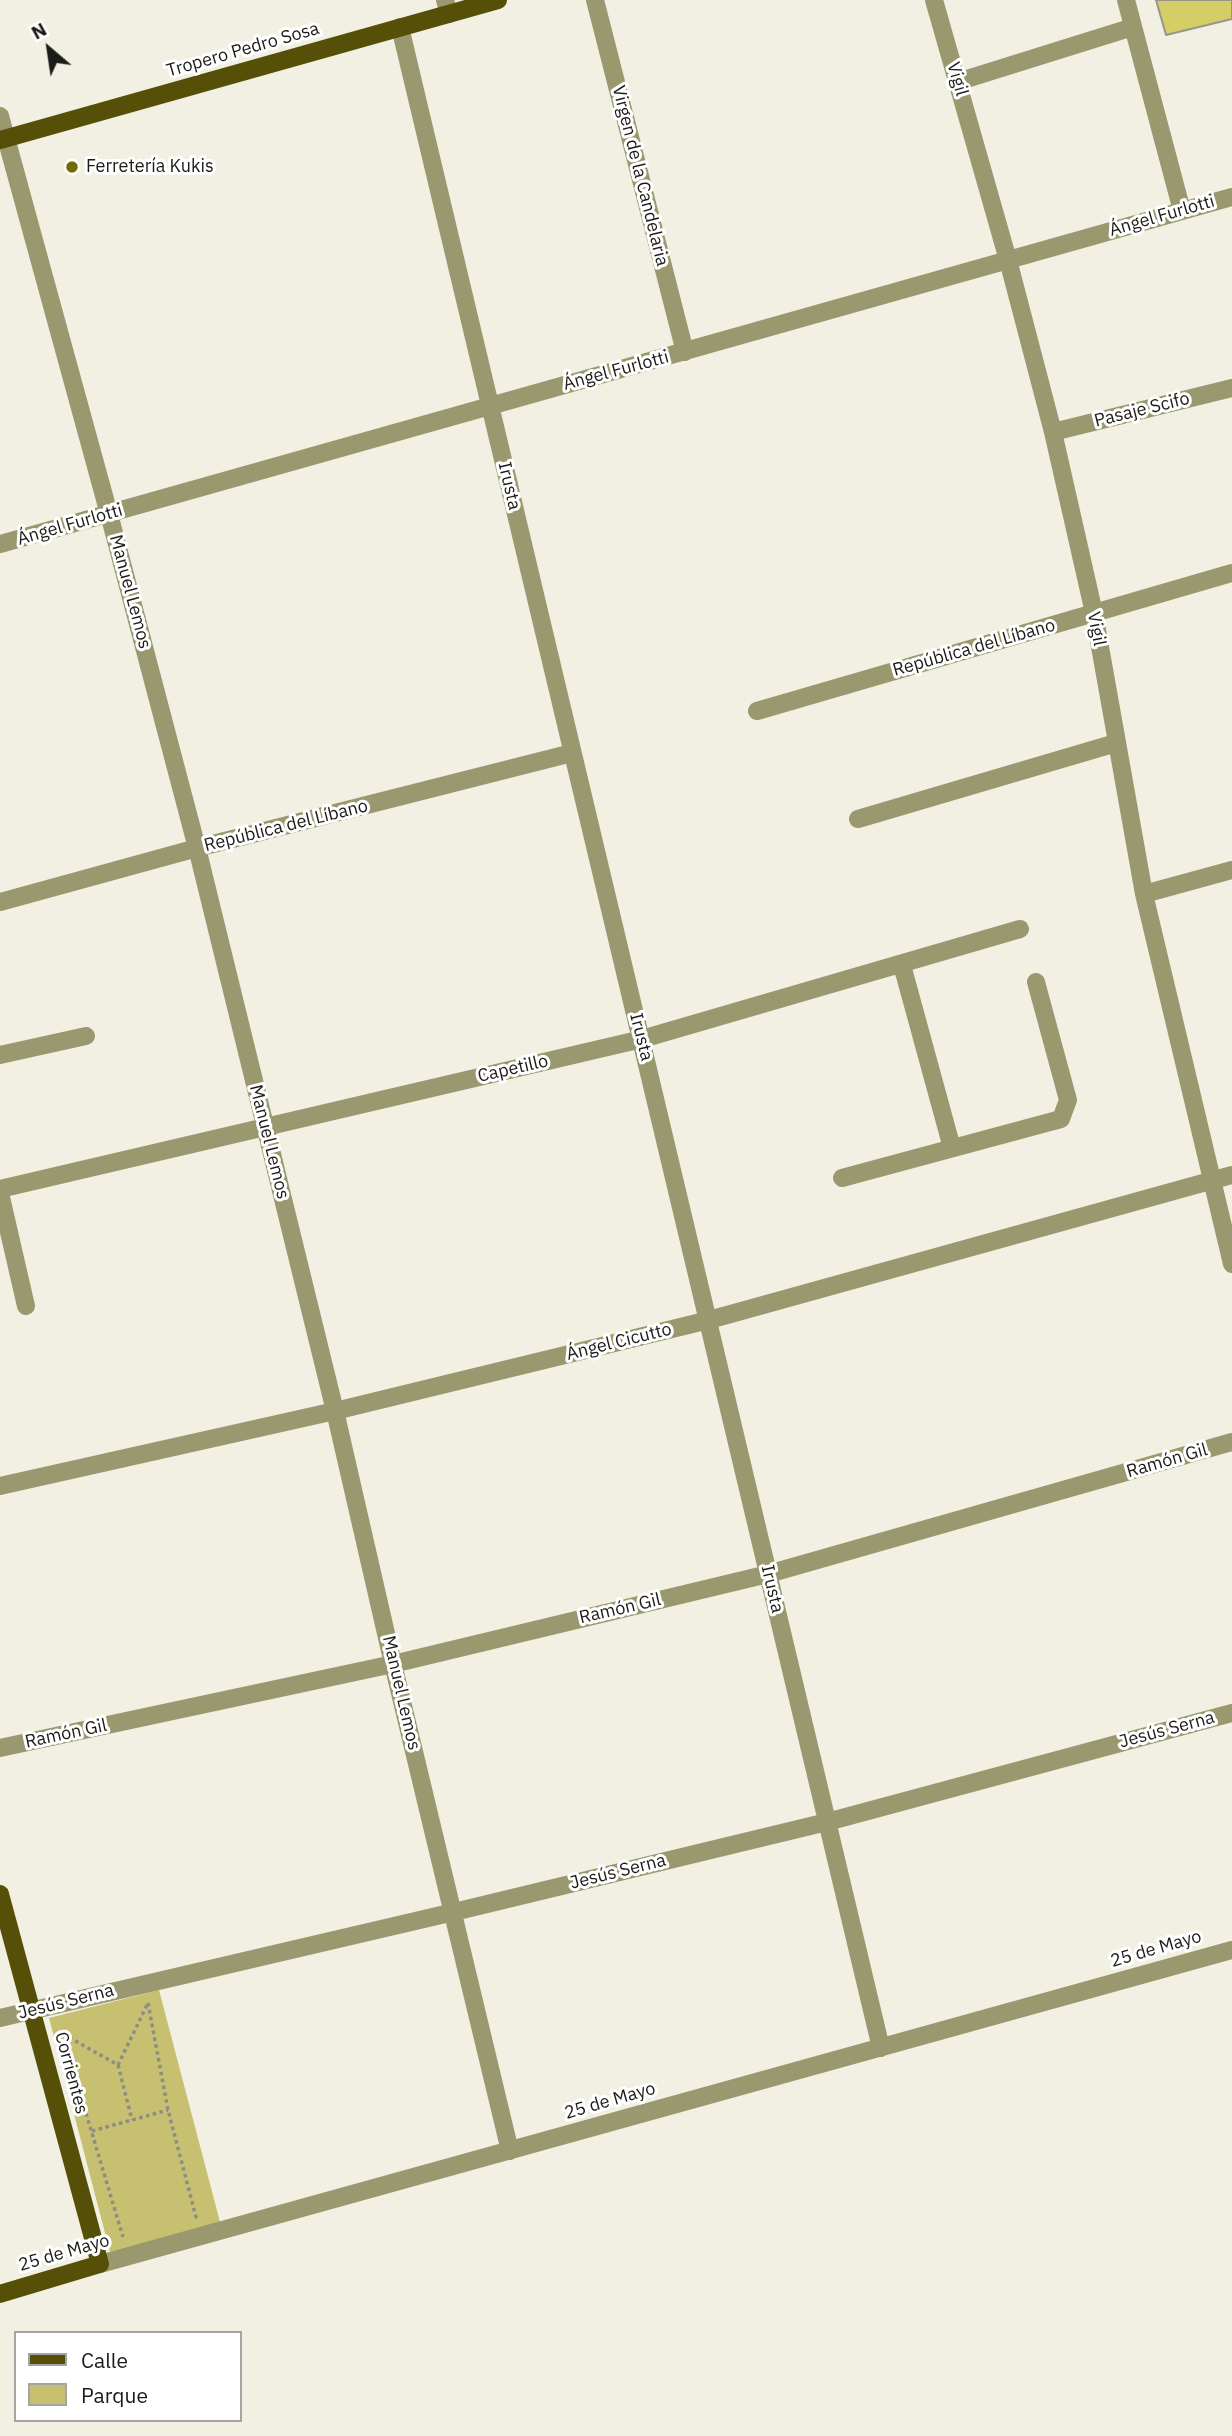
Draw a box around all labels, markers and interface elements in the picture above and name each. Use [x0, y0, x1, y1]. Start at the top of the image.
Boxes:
north arrow [14, 14, 84, 84]
text: N [27, 17, 51, 44]
street label: Tropero Pedro Sosa [164, 18, 322, 82]
street label: Vigil [942, 60, 972, 98]
street label: Virgen de la Candelaria [607, 83, 673, 269]
place label: Ferretería Kukis [86, 156, 214, 178]
marker: Ferretería Kukis [64, 159, 80, 175]
street label: Ángel Furlotti [1107, 191, 1217, 241]
street label: Ángel Furlotti [561, 347, 671, 395]
street label: Pasaje Scifo [1092, 388, 1192, 432]
street label: Irusta [493, 460, 525, 512]
street label: Ángel Furlotti [15, 500, 125, 550]
street label: Manuel Lemos [104, 533, 156, 651]
street label: Vigil [1082, 610, 1110, 648]
street label: República del Líbano [890, 614, 1058, 682]
street label: República del Líbano [202, 795, 370, 857]
street label: Irusta [625, 1011, 657, 1063]
street label: Capetillo [476, 1050, 550, 1088]
street label: Manuel Lemos [244, 1083, 294, 1201]
street label: Ángel Cicutto [564, 1319, 674, 1365]
street label: Ramón Gil [1124, 1439, 1210, 1483]
street label: Irusta [756, 1563, 788, 1615]
street label: Ramón Gil [577, 1589, 663, 1629]
street label: Manuel Lemos [377, 1634, 425, 1752]
street label: Jesús Serna [1117, 1707, 1217, 1753]
street label: Ramón Gil [23, 1715, 109, 1753]
street label: Jesús Serna [568, 1850, 668, 1894]
street label: 25 de Mayo [1108, 1926, 1204, 1972]
street label: Jesús Serna [16, 1980, 116, 2024]
street label: Corrientes [50, 2030, 92, 2116]
street label: 25 de Mayo [562, 2078, 658, 2124]
street label: 25 de Mayo [16, 2230, 112, 2276]
legend [14, 2331, 242, 2422]
text: Calle [81, 2346, 128, 2374]
text: Parque [81, 2381, 148, 2409]

